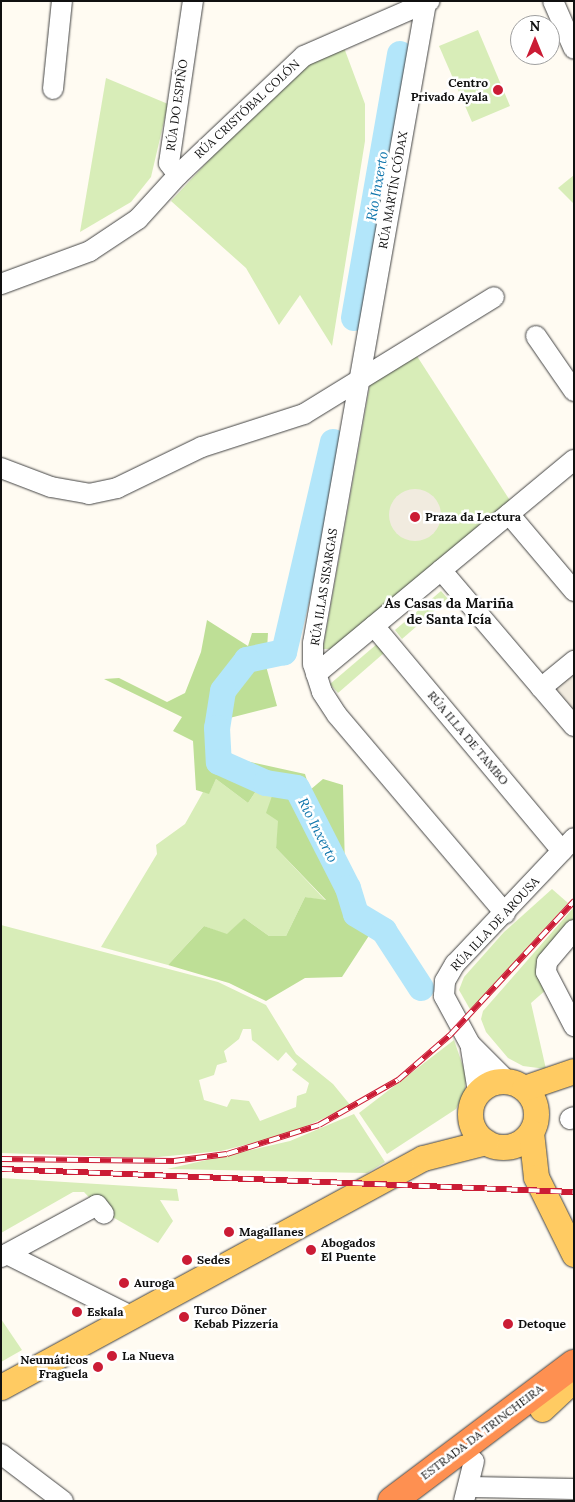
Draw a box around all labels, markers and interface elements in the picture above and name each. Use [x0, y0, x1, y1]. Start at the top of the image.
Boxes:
north arrow [510, 15, 560, 65]
text: N [530, 17, 540, 35]
street label: RÚA CRISTÓBAL COLÓN [191, 57, 303, 161]
street label: RÚA DO ESPIÑO [163, 58, 191, 152]
place label: Centro Privado Ayala [411, 76, 488, 104]
marker: Centro Privado Ayala [492, 84, 504, 96]
street label: RÚA MARTÍN CÓDAX [376, 130, 410, 250]
water label: Río Inxerto [363, 150, 391, 222]
place label: Praza da Lectura [425, 510, 521, 524]
marker: Praza da Lectura [409, 511, 421, 523]
street label: RÚA ILLAS SISARGAS [308, 527, 340, 647]
district label: As Casas da Mariña de Santa Icía [384, 595, 514, 628]
street label: RÚA ILLA DE TAMBO [425, 688, 511, 788]
water label: Río Inxerto [295, 795, 341, 865]
street label: RÚA ILLA DE AROUSA [448, 874, 542, 974]
place label: Magallanes [239, 1225, 303, 1239]
marker: Magallanes [223, 1226, 235, 1238]
place label: Abogados El Puente [321, 1236, 376, 1264]
marker: Abogados El Puente [305, 1244, 317, 1256]
place label: Sedes [197, 1253, 230, 1267]
marker: Sedes [181, 1254, 193, 1266]
place label: Auroga [134, 1276, 175, 1290]
marker: Auroga [118, 1277, 130, 1289]
place label: Turco Döner Kebab Pizzería [194, 1303, 278, 1331]
place label: Eskala [87, 1305, 124, 1319]
marker: Eskala [71, 1306, 83, 1318]
marker: Turco Döner Kebab Pizzería [178, 1311, 190, 1323]
place label: Detoque [518, 1317, 566, 1331]
marker: Detoque [502, 1318, 514, 1330]
place label: La Nueva [122, 1349, 174, 1363]
marker: La Nueva [106, 1350, 118, 1362]
place label: Neumáticos Fraguela [20, 1353, 88, 1381]
marker: Neumáticos Fraguela [92, 1361, 104, 1373]
street label: ESTRADA DA TRINCHEIRA [418, 1381, 546, 1483]

